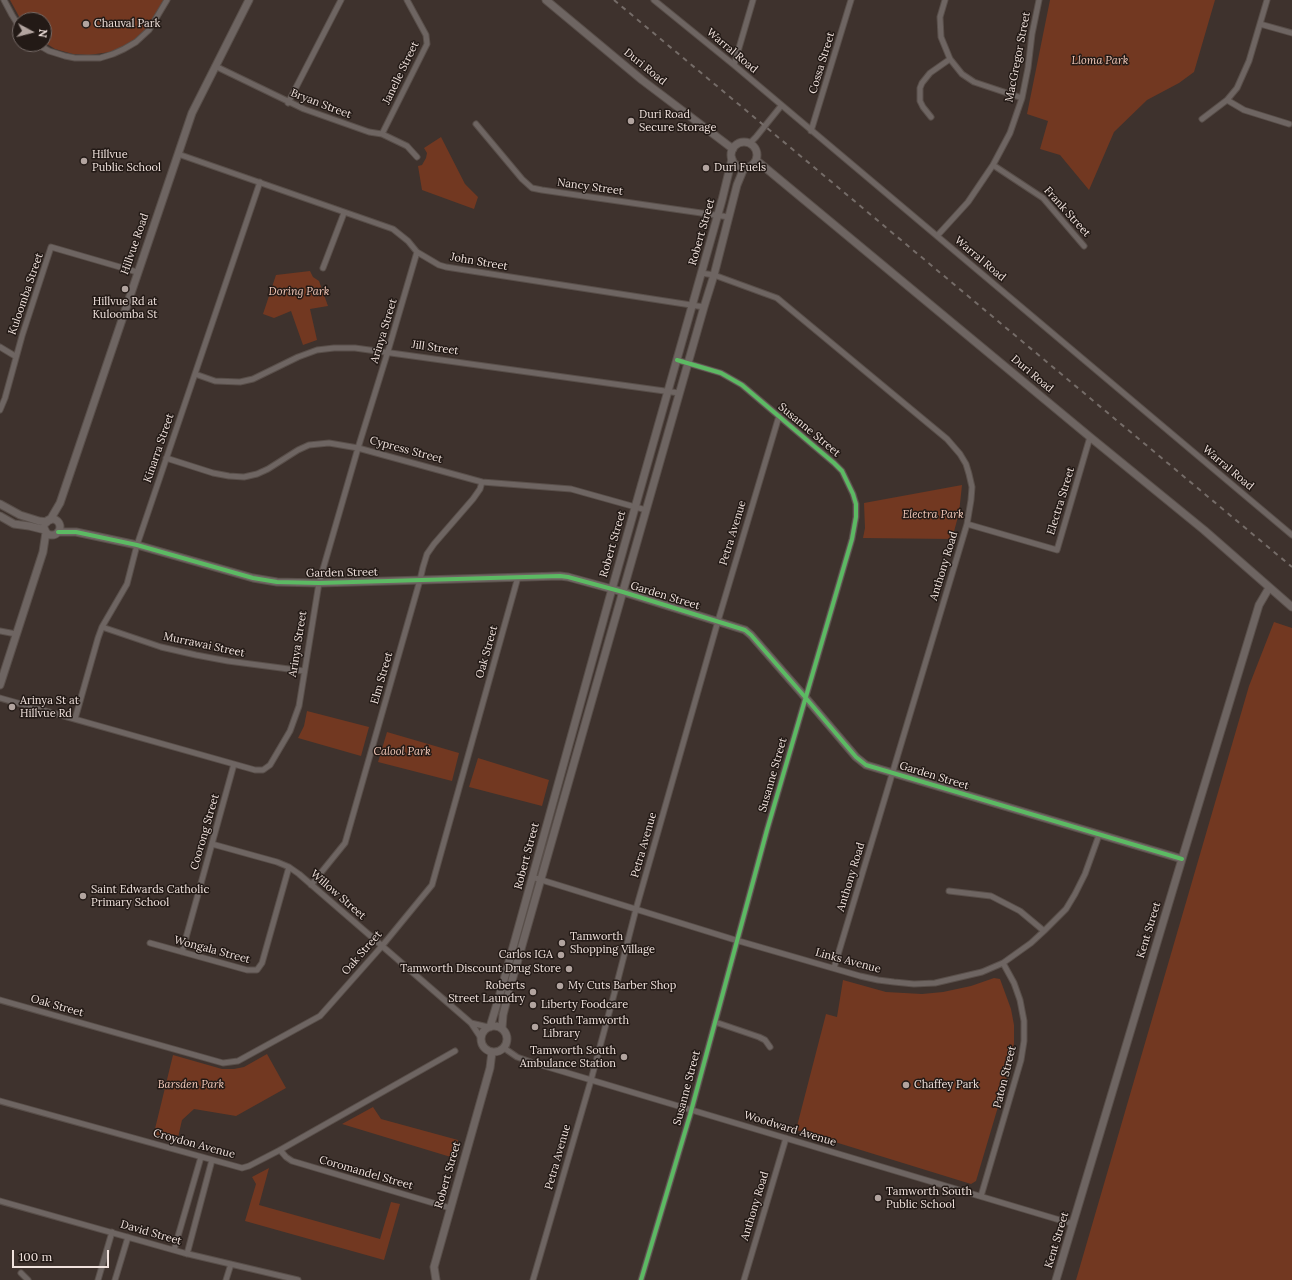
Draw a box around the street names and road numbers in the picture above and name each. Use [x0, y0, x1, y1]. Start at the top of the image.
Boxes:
street label: MacGregor Street [1003, 11, 1033, 103]
street label: Warral Road [704, 26, 760, 76]
street label: Cossa Street [806, 30, 838, 96]
street label: Janelle Street [380, 39, 422, 107]
street label: Duri Road [621, 46, 669, 88]
street label: Bryan Street [289, 86, 353, 122]
street label: Nancy Street [556, 176, 624, 198]
street label: Frank Street [1041, 184, 1093, 240]
street label: Robert Street [686, 197, 718, 267]
street label: Hillvue Road [118, 212, 152, 276]
street label: Warral Road [952, 234, 1008, 284]
street label: John Street [449, 250, 509, 274]
street label: Kuloomba Street [6, 251, 46, 337]
street label: Arinya Street [368, 297, 400, 365]
street label: Jill Street [411, 338, 459, 358]
street label: Duri Road [1008, 353, 1056, 395]
street label: Susanne Street [775, 400, 843, 460]
street label: Kinarra Street [141, 412, 177, 484]
street label: Cypress Street [368, 434, 444, 466]
street label: Warral Road [1200, 443, 1256, 493]
street label: Electra Street [1044, 465, 1078, 537]
street label: Petra Avenue [717, 499, 749, 567]
street label: Robert Street [597, 509, 629, 579]
street label: Anthony Road [927, 530, 961, 602]
street label: Garden Street [306, 566, 378, 580]
street label: Garden Street [629, 579, 701, 613]
street label: Arinya Street [286, 610, 310, 678]
street label: Oak Street [473, 624, 501, 680]
street label: Murrawai Street [162, 630, 246, 660]
street label: Elm Street [368, 650, 396, 706]
street label: Susanne Street [756, 736, 790, 814]
street label: Garden Street [898, 759, 970, 793]
street label: Coorong Street [188, 792, 222, 872]
street label: Petra Avenue [628, 811, 660, 879]
street label: Robert Street [512, 821, 542, 891]
street label: Anthony Road [834, 841, 868, 913]
street label: Willow Street [308, 867, 368, 923]
street label: Kent Street [1134, 900, 1164, 960]
street label: Oak Street [339, 928, 385, 978]
street label: Wongala Street [173, 934, 251, 966]
street label: Links Avenue [814, 946, 882, 976]
street label: Oak Street [29, 992, 85, 1020]
street label: Paton Street [991, 1045, 1019, 1109]
street label: Susanne Street [671, 1049, 703, 1127]
street label: Woodward Avenue [742, 1109, 838, 1149]
street label: Petra Avenue [542, 1123, 574, 1191]
street label: Croydon Avenue [152, 1127, 236, 1161]
street label: Robert Street [432, 1140, 464, 1210]
street label: Coromandel Street [318, 1153, 414, 1193]
street label: Anthony Road [738, 1170, 772, 1242]
street label: Kent Street [1042, 1210, 1072, 1270]
street label: David Street [119, 1218, 183, 1248]

